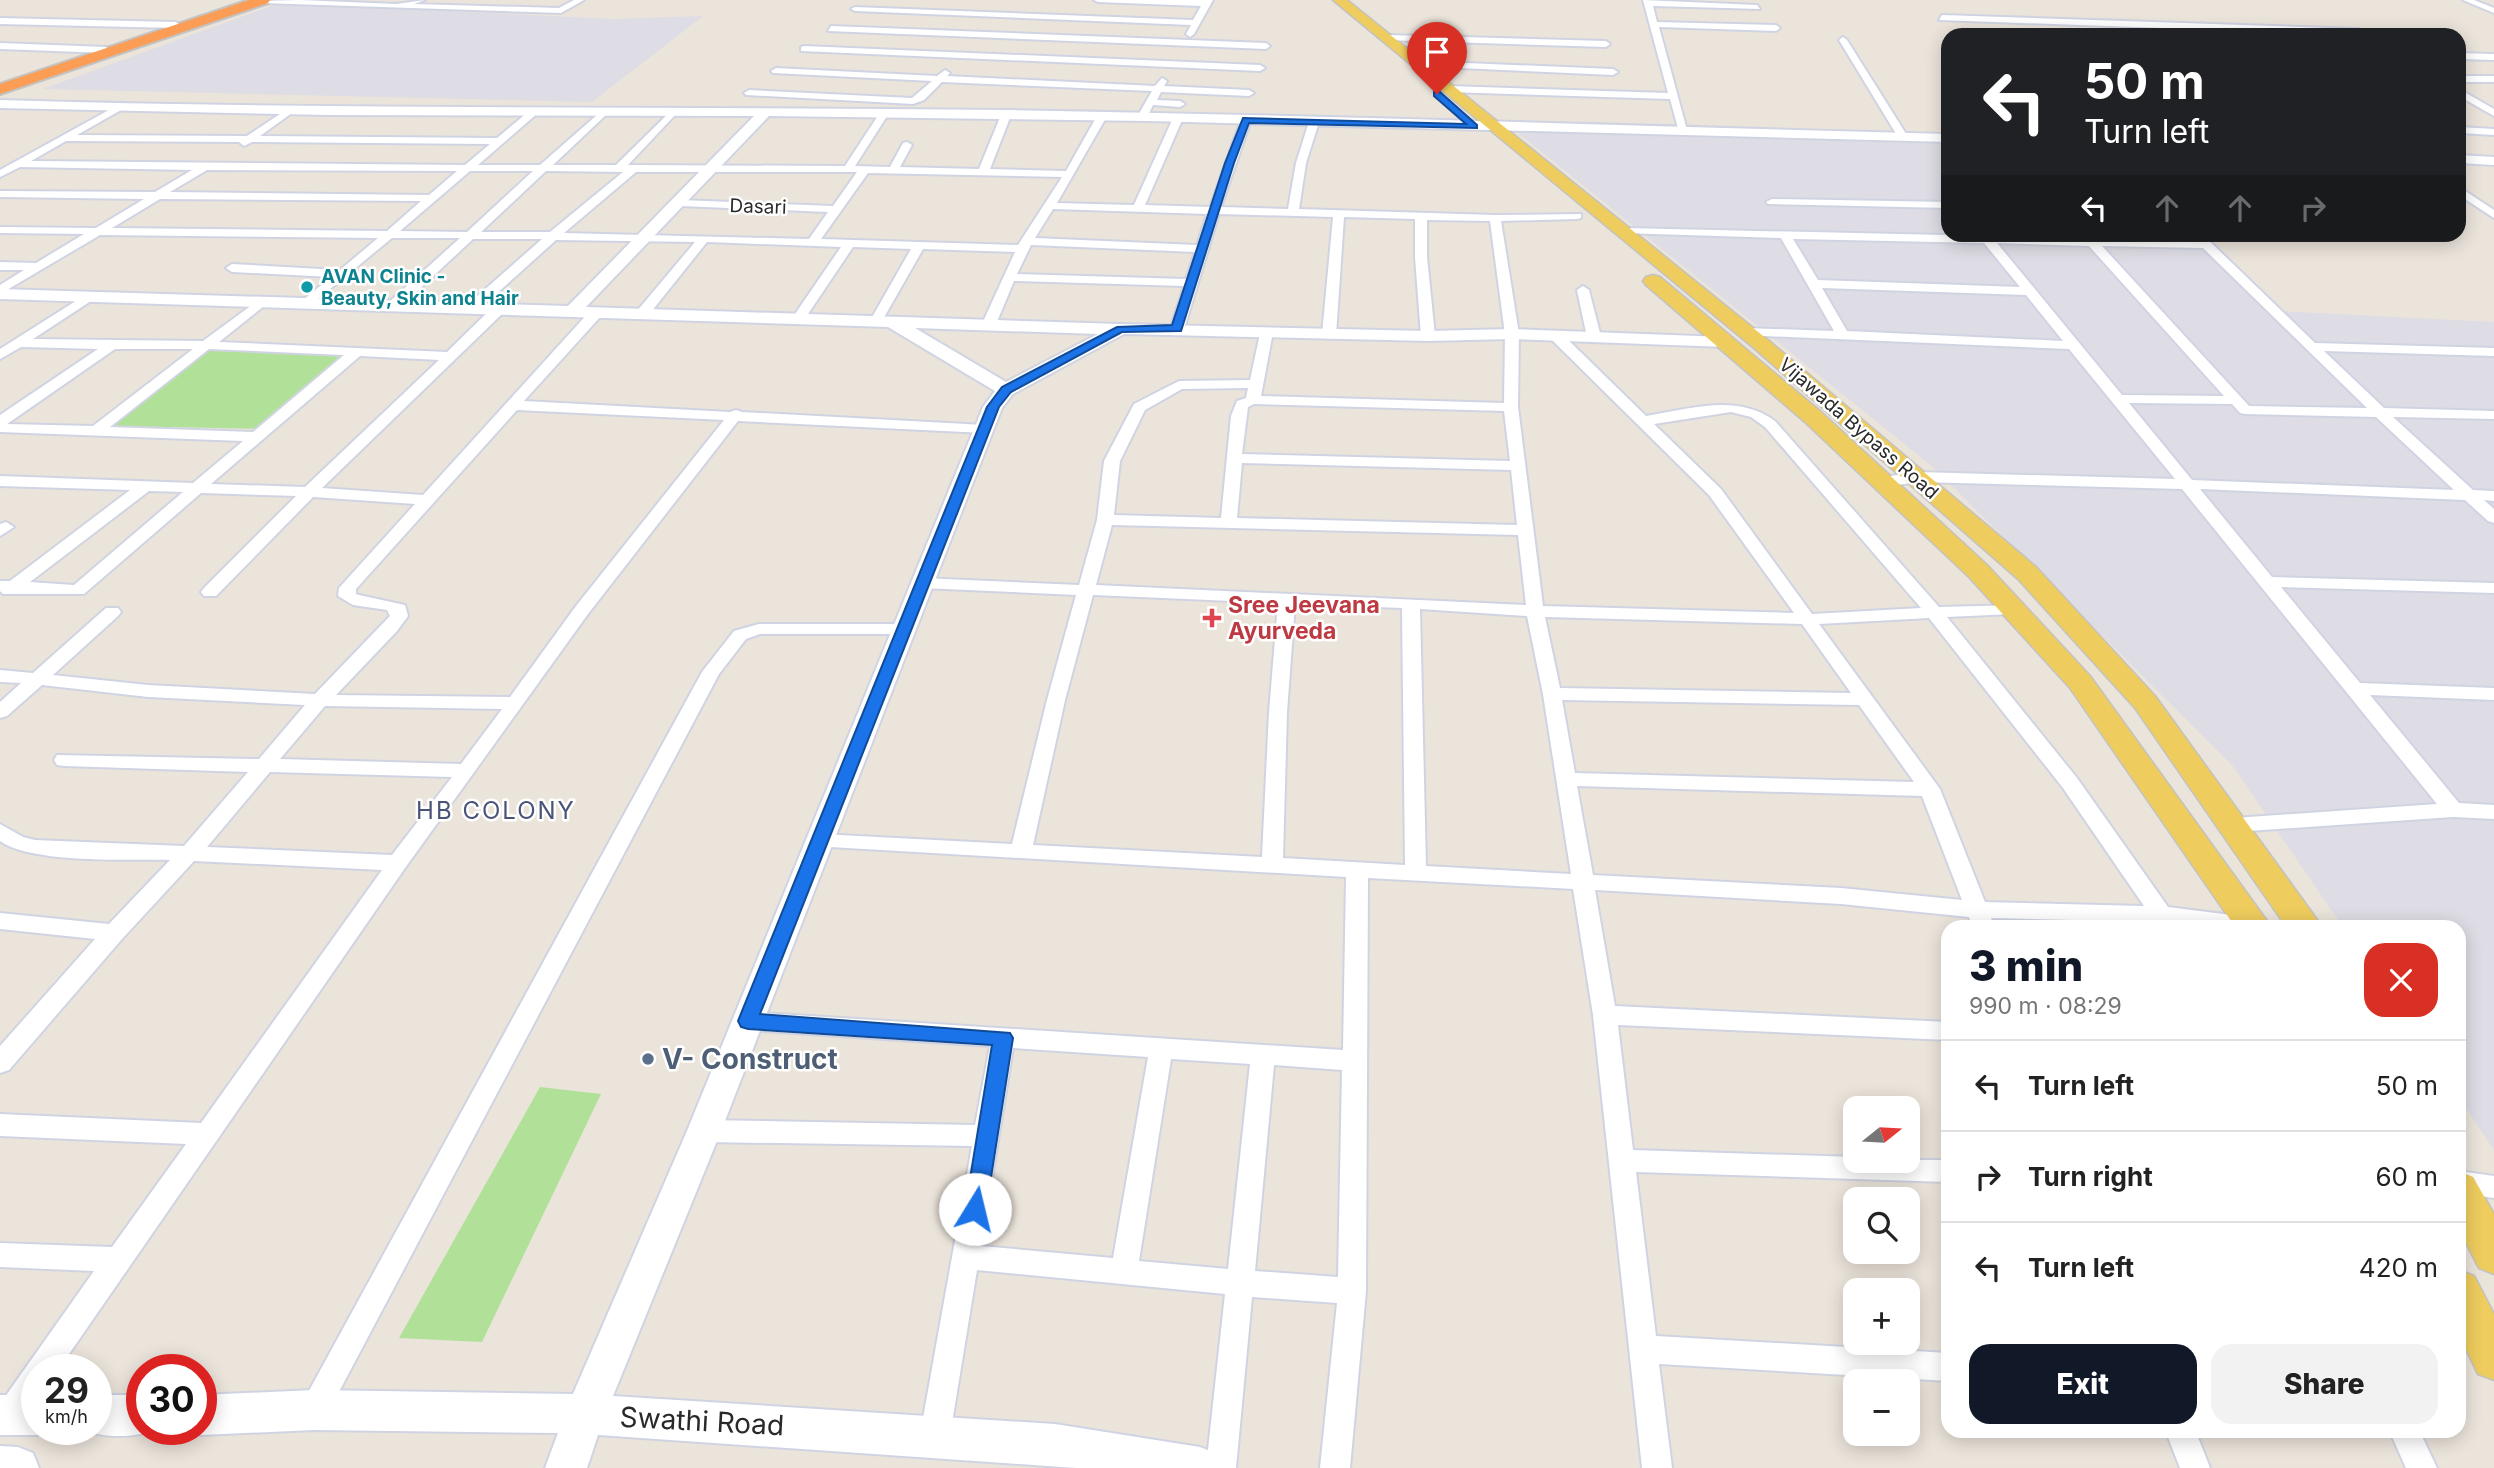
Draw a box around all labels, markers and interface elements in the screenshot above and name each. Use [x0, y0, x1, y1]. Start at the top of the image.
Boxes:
pin [1407, 22, 1467, 94]
icon: arrive [1418, 33, 1456, 71]
text: 50 m [2084, 52, 2205, 111]
icon: left [1969, 56, 2060, 147]
text: Turn left [2084, 112, 2209, 151]
icon: left [2075, 189, 2113, 227]
icon: ahead [2148, 189, 2186, 227]
icon: ahead [2221, 189, 2259, 227]
icon: right [2294, 189, 2332, 227]
street label: Dasari [729, 194, 787, 219]
place label: AVAN Clinic - Beauty, Skin and Hair [321, 265, 519, 310]
marker: AVAN Clinic - Beauty, Skin and Hair [299, 279, 315, 295]
street label: Vijawada Bypass Road [1774, 353, 1943, 504]
place label: Sree Jeevana Ayurveda [1228, 591, 1380, 645]
marker: Sree Jeevana Ayurveda [1202, 608, 1222, 628]
district label: HB COLONY [416, 796, 576, 825]
text: 3 min [1969, 940, 2083, 991]
button: close [2364, 943, 2438, 1017]
text: 990 m · 08:29 [1969, 992, 2122, 1020]
place label: V- Construct [662, 1042, 838, 1076]
marker: V- Construct [640, 1051, 656, 1067]
icon: left [1969, 1067, 2007, 1105]
text: Turn left [2028, 1070, 2134, 1101]
text: 50 m [2376, 1070, 2438, 1101]
north arrow [1843, 1096, 1920, 1172]
map controls [1843, 1096, 1920, 1446]
icon: right [1969, 1158, 2007, 1196]
text: Turn right [2028, 1161, 2153, 1192]
text: 60 m [2375, 1161, 2438, 1192]
position arrow [938, 1172, 1012, 1246]
button: search [1843, 1187, 1920, 1264]
icon: left [1969, 1249, 2007, 1287]
text: Turn left [2028, 1252, 2134, 1283]
text: 420 m [2359, 1252, 2438, 1283]
button: + [1843, 1278, 1920, 1355]
button: Exit [1969, 1344, 2197, 1424]
button: Share [2211, 1344, 2438, 1424]
speed limit sign: 30 [126, 1354, 217, 1445]
text: 29 [44, 1369, 89, 1411]
button: − [1843, 1369, 1920, 1446]
street label: Swathi Road [619, 1400, 785, 1442]
text: km/h [45, 1406, 88, 1427]

